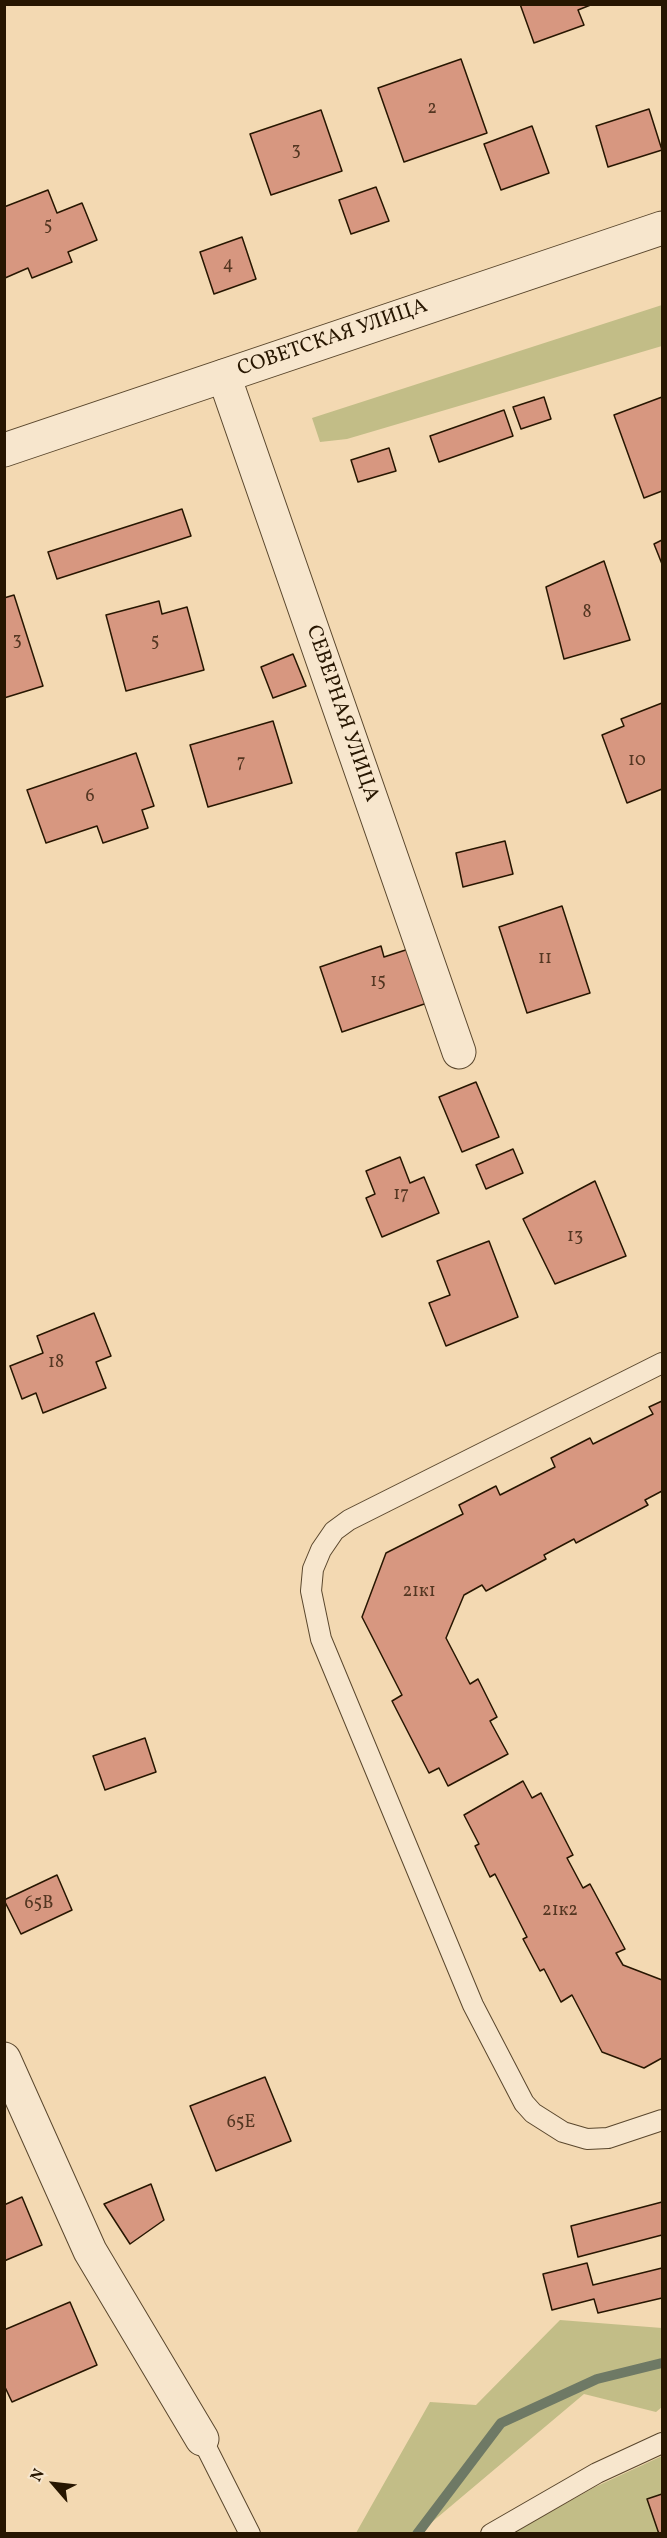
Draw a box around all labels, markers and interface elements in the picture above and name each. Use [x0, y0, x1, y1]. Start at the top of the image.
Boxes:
house number: 2 [427, 99, 437, 121]
house number: 3 [291, 141, 301, 163]
house number: 5 [44, 216, 52, 238]
house number: 4 [223, 255, 233, 277]
street label: СОВЕТСКАЯ УЛИЦА [235, 295, 431, 383]
house number: 8 [582, 603, 592, 625]
street label: СЕВЕРНАЯ УЛИЦА [299, 622, 383, 806]
house number: 3 [12, 631, 22, 653]
house number: 5 [151, 632, 159, 654]
house number: 10 [628, 751, 646, 773]
house number: 7 [237, 753, 245, 775]
house number: 6 [85, 787, 95, 809]
house number: 11 [538, 949, 552, 971]
house number: 15 [370, 972, 386, 994]
house number: 17 [393, 1185, 409, 1207]
house number: 13 [567, 1227, 583, 1249]
house number: 18 [48, 1353, 64, 1375]
house number: 21к1 [402, 1582, 436, 1604]
house number: 65В [25, 1894, 53, 1916]
house number: 21к2 [542, 1901, 578, 1923]
house number: 65Е [227, 2113, 255, 2135]
north arrow [24, 2454, 84, 2514]
text: N [26, 2465, 51, 2486]

